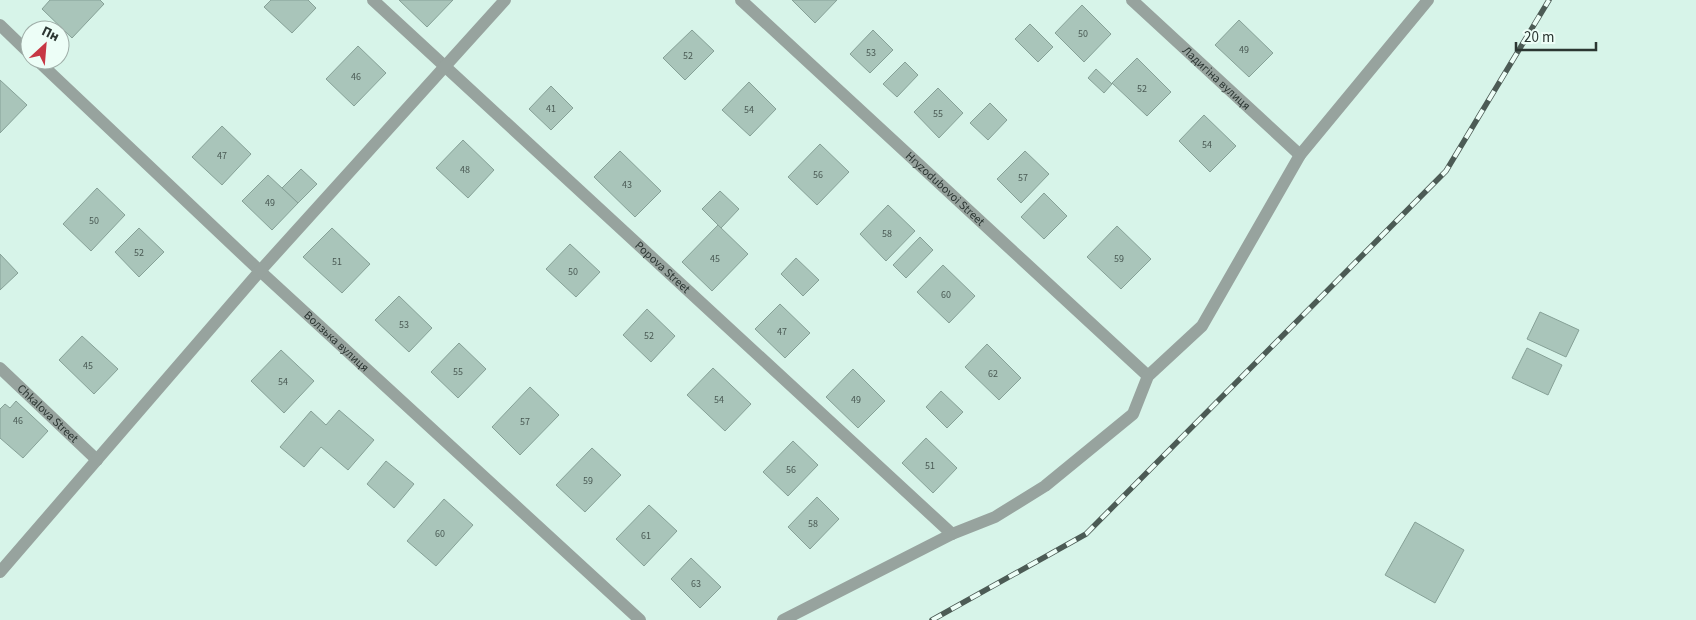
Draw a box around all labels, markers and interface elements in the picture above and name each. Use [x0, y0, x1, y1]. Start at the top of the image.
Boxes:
north arrow [20, 20, 70, 70]
scale bar [1516, 20, 1596, 52]
text: Пн [38, 21, 62, 47]
house number: 50 [1078, 27, 1088, 41]
text: 20 m [1524, 27, 1554, 48]
street label: Ладигіна вулиця [1178, 42, 1254, 114]
house number: 49 [1239, 43, 1249, 57]
house number: 53 [866, 46, 876, 60]
house number: 52 [683, 49, 693, 63]
house number: 46 [351, 70, 361, 84]
house number: 52 [1137, 82, 1147, 96]
house number: 41 [546, 102, 556, 116]
house number: 54 [744, 103, 754, 117]
house number: 55 [933, 107, 943, 121]
house number: 54 [1202, 138, 1212, 152]
street label: Hryzodubovoi Street [901, 148, 988, 230]
house number: 47 [217, 149, 227, 163]
house number: 48 [460, 163, 470, 177]
house number: 56 [813, 168, 823, 182]
house number: 57 [1018, 171, 1028, 185]
house number: 43 [622, 178, 632, 192]
house number: 49 [265, 196, 275, 210]
house number: 50 [89, 214, 99, 228]
house number: 58 [882, 227, 892, 241]
street label: Popova Street [631, 237, 694, 297]
house number: 52 [134, 246, 144, 260]
house number: 45 [710, 252, 720, 266]
house number: 59 [1114, 252, 1124, 266]
house number: 51 [332, 255, 342, 269]
house number: 50 [568, 265, 578, 279]
house number: 60 [941, 288, 951, 302]
street label: Волзька вулиця [300, 307, 373, 376]
house number: 53 [399, 318, 409, 332]
house number: 47 [777, 325, 787, 339]
house number: 52 [644, 329, 654, 343]
house number: 45 [83, 359, 93, 373]
house number: 55 [453, 365, 463, 379]
house number: 62 [988, 367, 998, 381]
house number: 54 [278, 375, 288, 389]
street label: Chkalova Street [13, 381, 82, 447]
house number: 54 [714, 393, 724, 407]
house number: 49 [851, 393, 861, 407]
house number: 46 [13, 414, 23, 428]
house number: 57 [520, 415, 530, 429]
house number: 51 [925, 459, 935, 473]
house number: 56 [786, 463, 796, 477]
house number: 59 [583, 474, 593, 488]
house number: 58 [808, 517, 818, 531]
house number: 60 [435, 527, 445, 541]
house number: 61 [641, 529, 651, 543]
house number: 63 [691, 577, 701, 591]

